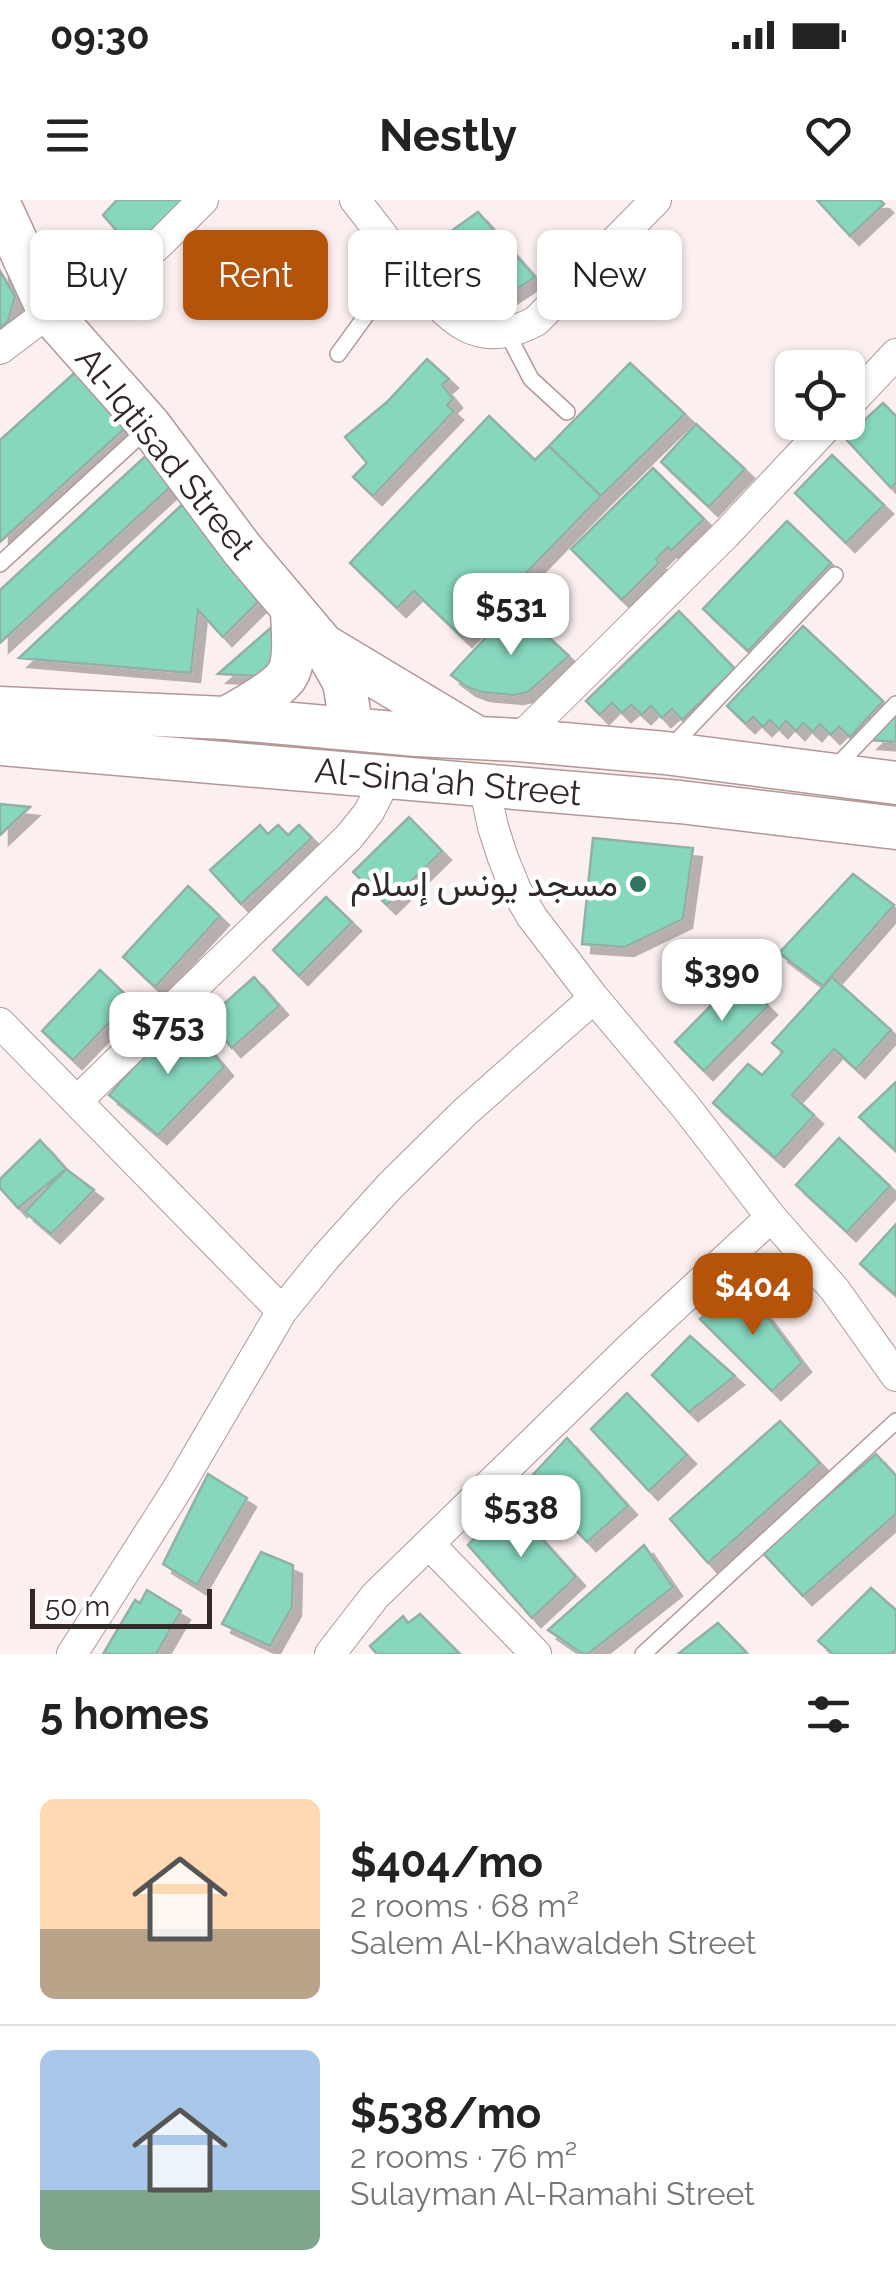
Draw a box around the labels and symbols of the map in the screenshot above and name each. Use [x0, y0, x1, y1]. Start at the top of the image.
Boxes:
street label: Al-Iqtisad Street [68, 339, 263, 567]
pin: $531 [452, 573, 570, 658]
street label: Al-Sina'ah Street [313, 749, 583, 814]
place label: مسجد يونس إسلام [350, 863, 618, 907]
marker: مسجد يونس إسلام [627, 873, 649, 895]
pin: $390 [663, 939, 781, 1024]
pin: $753 [109, 992, 227, 1077]
pin: $404 [694, 1253, 812, 1338]
pin: $538 [462, 1475, 580, 1560]
scale bar [30, 1584, 212, 1628]

